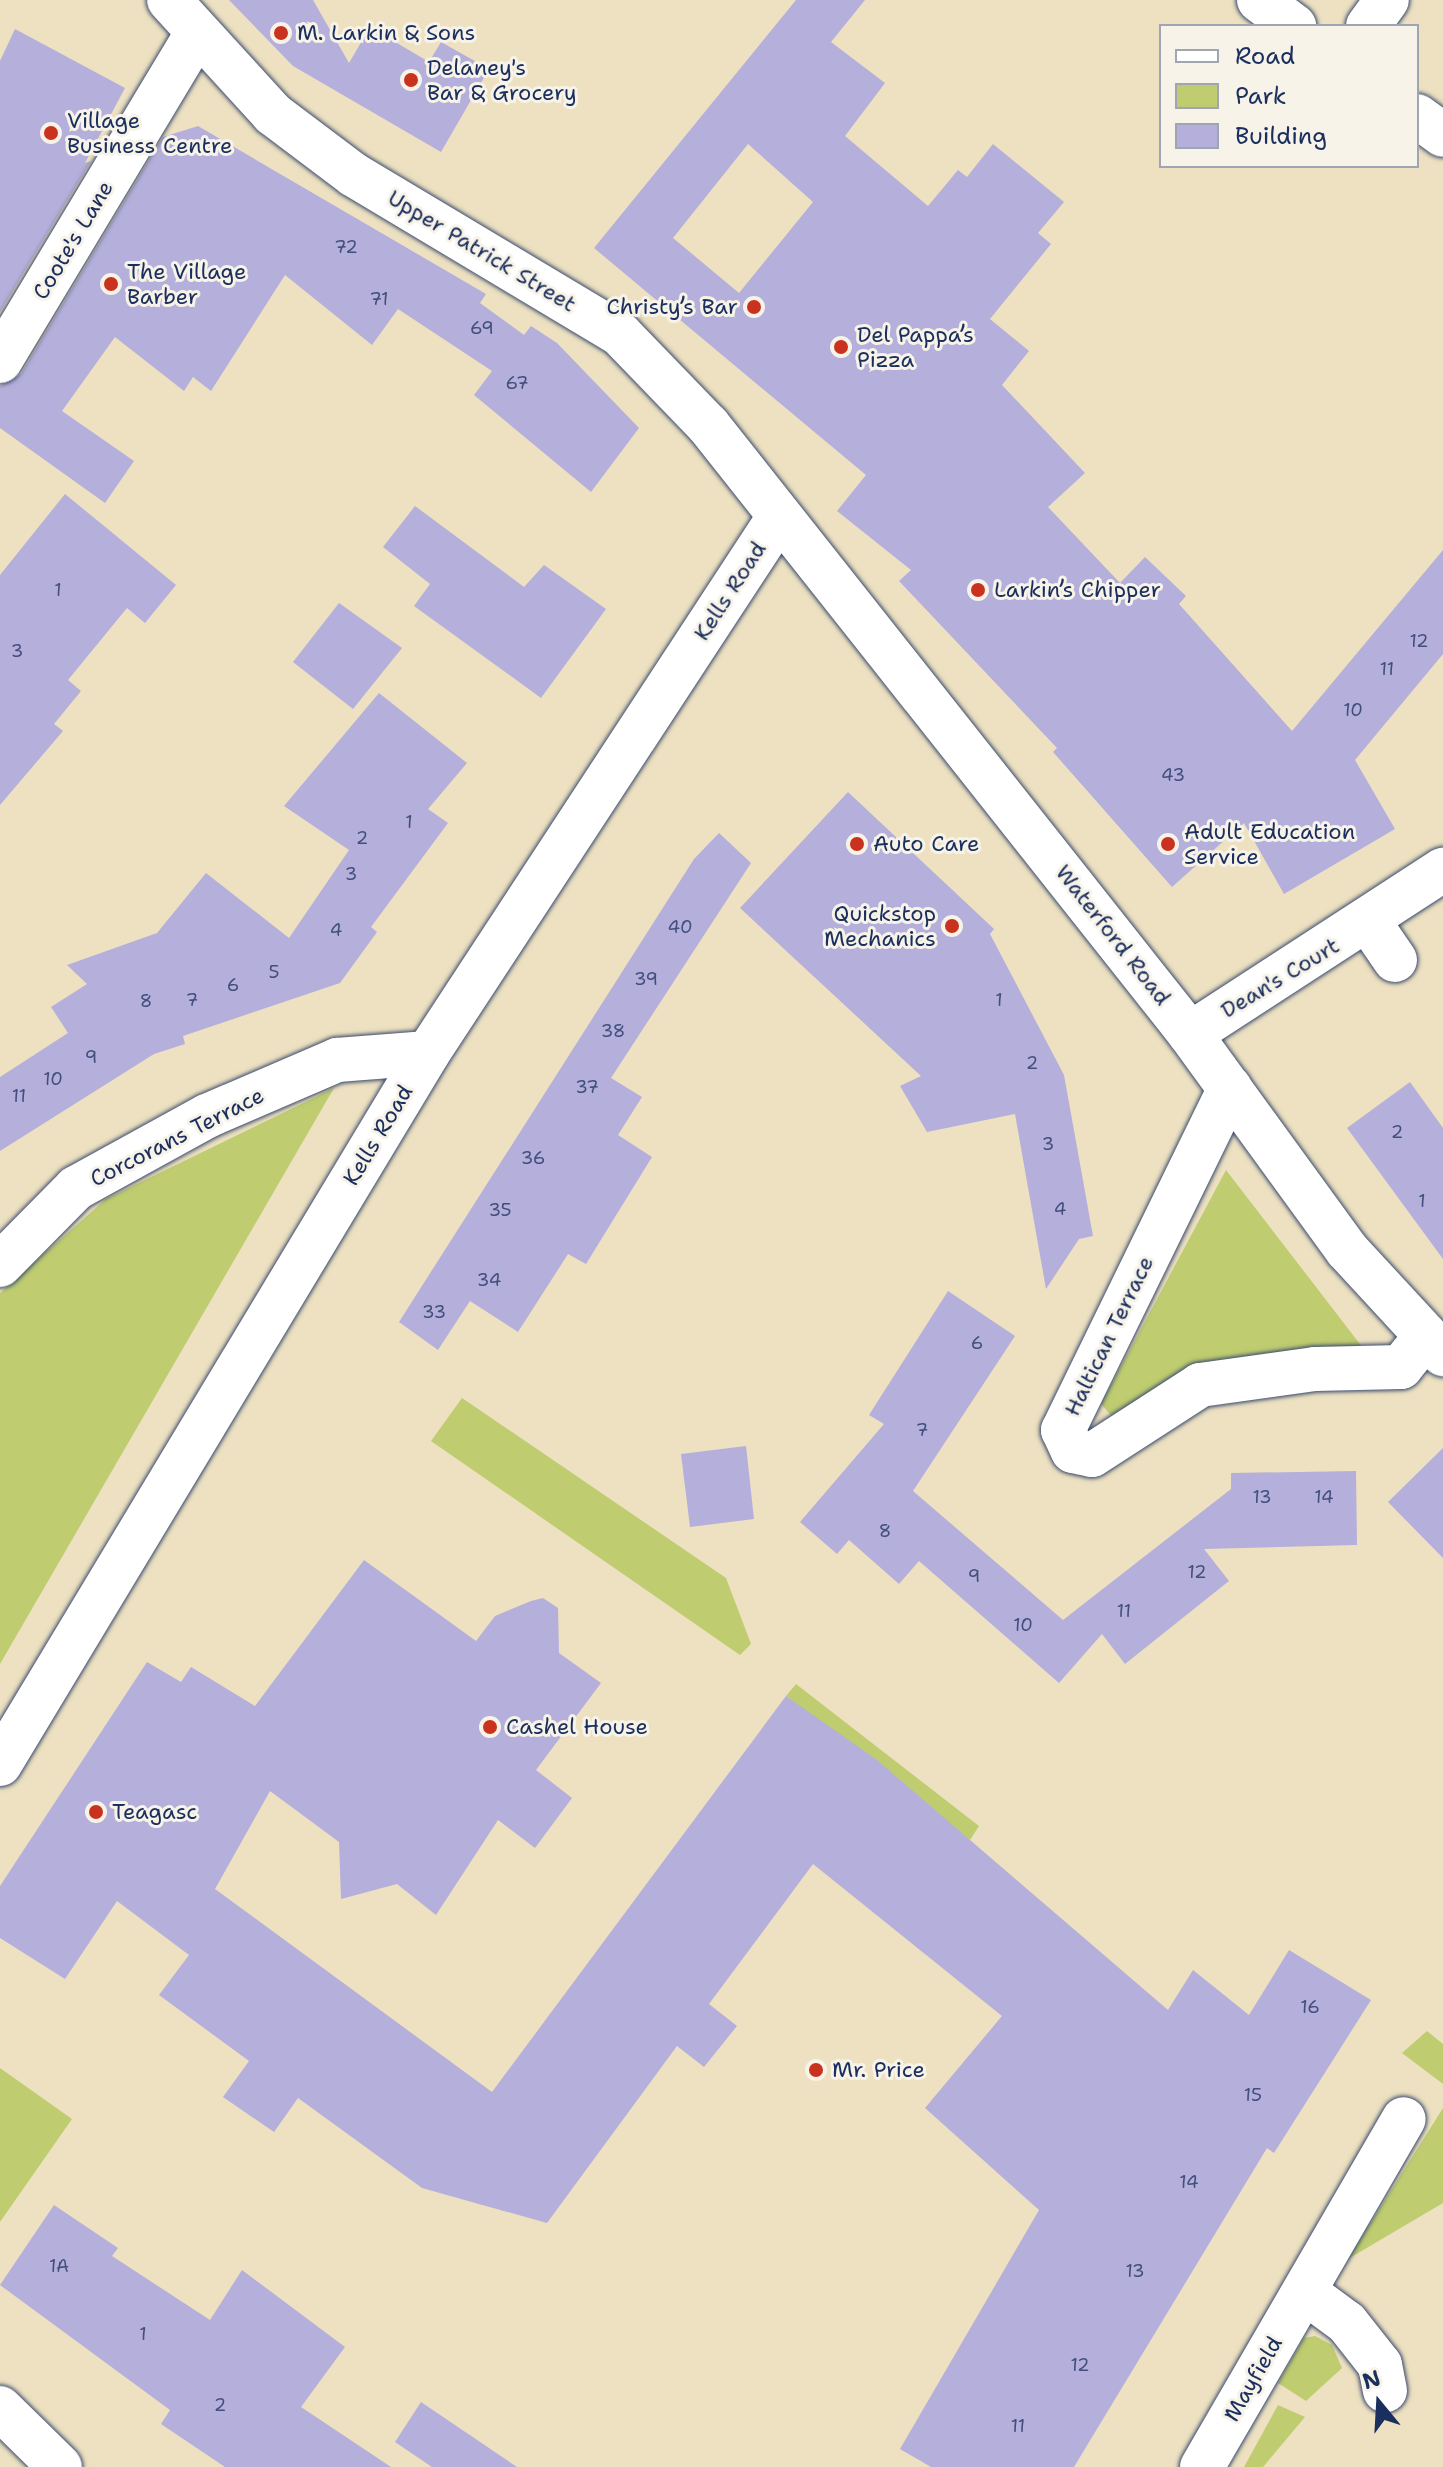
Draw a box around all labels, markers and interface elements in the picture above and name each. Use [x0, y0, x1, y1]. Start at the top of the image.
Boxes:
place label: M. Larkin & Sons [297, 20, 475, 46]
marker: M. Larkin & Sons [272, 24, 290, 42]
legend [1159, 24, 1419, 168]
text: Road [1235, 40, 1295, 72]
place label: Delaney's Bar & Grocery [427, 54, 577, 106]
marker: Delaney's Bar & Grocery [402, 71, 420, 89]
text: Park [1235, 80, 1287, 112]
place label: Village Business Centre [67, 107, 232, 158]
text: Building [1235, 120, 1327, 152]
marker: Village Business Centre [42, 124, 60, 142]
street label: Coote's Lane [27, 176, 119, 304]
street label: Upper Patrick Street [383, 184, 581, 318]
house number: 72 [334, 236, 358, 258]
place label: The Village Barber [127, 258, 246, 310]
marker: The Village Barber [102, 275, 120, 293]
house number: 71 [369, 288, 389, 310]
place label: Christy’s Bar [606, 294, 738, 320]
marker: Christy’s Bar [745, 298, 763, 316]
house number: 69 [470, 317, 494, 339]
place label: Del Pappa’s Pizza [857, 321, 974, 372]
marker: Del Pappa’s Pizza [832, 338, 850, 356]
house number: 67 [505, 372, 529, 394]
street label: Kells Road [688, 537, 772, 645]
place label: Larkin’s Chipper [994, 577, 1161, 603]
house number: 1 [54, 579, 62, 601]
marker: Larkin’s Chipper [969, 581, 987, 599]
house number: 12 [1409, 630, 1429, 652]
house number: 3 [11, 640, 23, 662]
house number: 11 [1380, 658, 1394, 680]
house number: 10 [1343, 699, 1363, 721]
house number: 43 [1161, 764, 1185, 786]
house number: 1 [405, 811, 413, 833]
place label: Adult Education Service [1184, 818, 1355, 870]
house number: 2 [356, 827, 368, 849]
place label: Auto Care [873, 831, 979, 857]
marker: Auto Care [848, 835, 866, 853]
marker: Adult Education Service [1159, 835, 1177, 853]
street label: Waterford Road [1050, 860, 1176, 1010]
house number: 3 [345, 863, 357, 885]
place label: Quickstop Mechanics [824, 900, 936, 952]
house number: 40 [667, 916, 693, 938]
marker: Quickstop Mechanics [943, 917, 961, 935]
house number: 4 [330, 919, 342, 941]
street label: Dean's Court [1216, 932, 1344, 1024]
house number: 5 [268, 961, 280, 983]
house number: 39 [634, 968, 658, 990]
house number: 6 [227, 974, 239, 996]
house number: 7 [186, 989, 198, 1011]
house number: 1 [995, 989, 1003, 1011]
house number: 8 [140, 990, 152, 1012]
house number: 38 [601, 1020, 625, 1042]
house number: 9 [85, 1046, 97, 1068]
house number: 2 [1026, 1052, 1038, 1074]
house number: 10 [43, 1068, 63, 1090]
house number: 37 [575, 1076, 599, 1098]
street label: Kells Road [338, 1080, 418, 1190]
street label: Corcorans Terrace [86, 1082, 268, 1192]
house number: 11 [12, 1085, 26, 1107]
house number: 2 [1391, 1121, 1403, 1143]
house number: 3 [1042, 1133, 1054, 1155]
house number: 36 [521, 1147, 545, 1169]
house number: 1 [1418, 1190, 1426, 1212]
house number: 4 [1054, 1198, 1066, 1220]
house number: 35 [488, 1199, 512, 1221]
street label: Haltican Terrace [1059, 1252, 1159, 1420]
house number: 34 [477, 1269, 501, 1291]
house number: 33 [422, 1301, 446, 1323]
house number: 6 [971, 1332, 983, 1354]
house number: 7 [916, 1419, 928, 1441]
house number: 13 [1252, 1486, 1272, 1508]
house number: 14 [1314, 1486, 1334, 1508]
house number: 8 [879, 1520, 891, 1542]
house number: 12 [1187, 1561, 1207, 1583]
house number: 9 [968, 1565, 980, 1587]
house number: 11 [1117, 1600, 1131, 1622]
house number: 10 [1013, 1614, 1033, 1636]
place label: Cashel House [506, 1714, 648, 1740]
marker: Cashel House [481, 1718, 499, 1736]
place label: Teagasc [112, 1799, 197, 1825]
marker: Teagasc [87, 1803, 105, 1821]
house number: 16 [1300, 1996, 1320, 2018]
place label: Mr. Price [832, 2057, 925, 2083]
marker: Mr. Price [807, 2061, 825, 2079]
house number: 15 [1244, 2084, 1262, 2106]
house number: 14 [1179, 2171, 1199, 2193]
house number: 1A [49, 2255, 69, 2277]
house number: 13 [1125, 2260, 1145, 2282]
house number: 1 [139, 2323, 147, 2345]
street label: Mayfield [1218, 2332, 1288, 2426]
house number: 12 [1070, 2354, 1090, 2376]
north arrow [1339, 2363, 1419, 2443]
text: N [1359, 2363, 1384, 2396]
house number: 2 [214, 2394, 226, 2416]
house number: 11 [1011, 2415, 1025, 2437]

